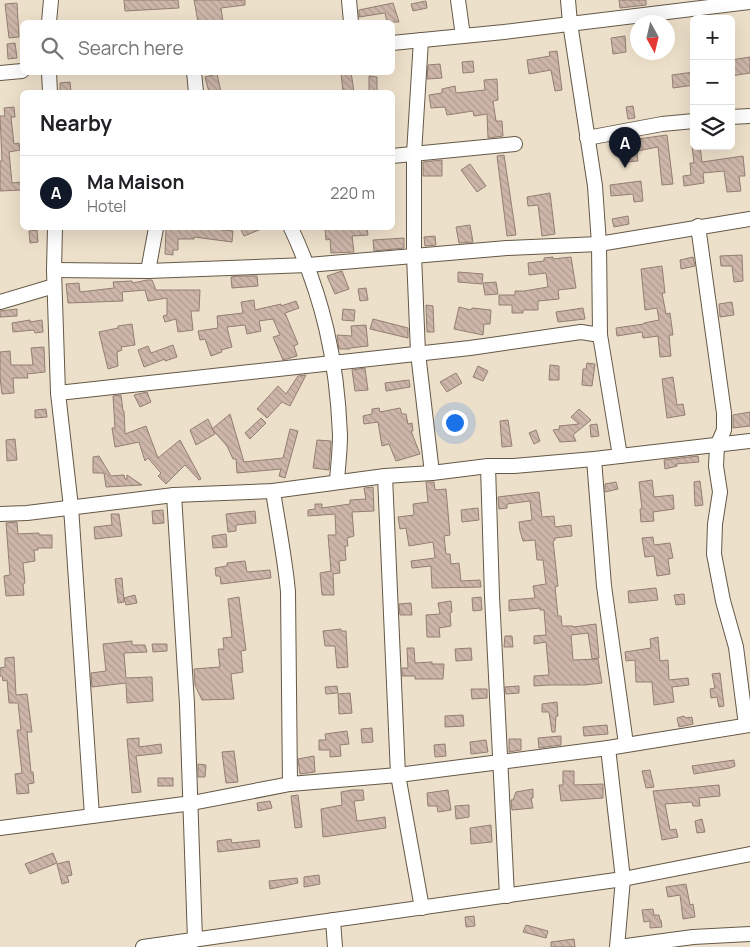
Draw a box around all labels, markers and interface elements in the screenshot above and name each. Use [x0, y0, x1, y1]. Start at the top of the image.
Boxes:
north arrow [630, 15, 675, 60]
map controls [690, 15, 735, 150]
button: + [690, 15, 735, 60]
search box [20, 20, 395, 75]
icon: search [38, 34, 66, 62]
text: Search here [78, 35, 184, 61]
button: − [690, 60, 735, 105]
button: layers [690, 105, 735, 150]
text: Nearby [40, 109, 112, 137]
pin: A [609, 127, 641, 168]
text: Ma Maison [87, 169, 184, 195]
text: A [51, 182, 61, 204]
text: 220 m [330, 182, 375, 204]
text: Hotel [87, 195, 127, 217]
your location [442, 410, 468, 436]

